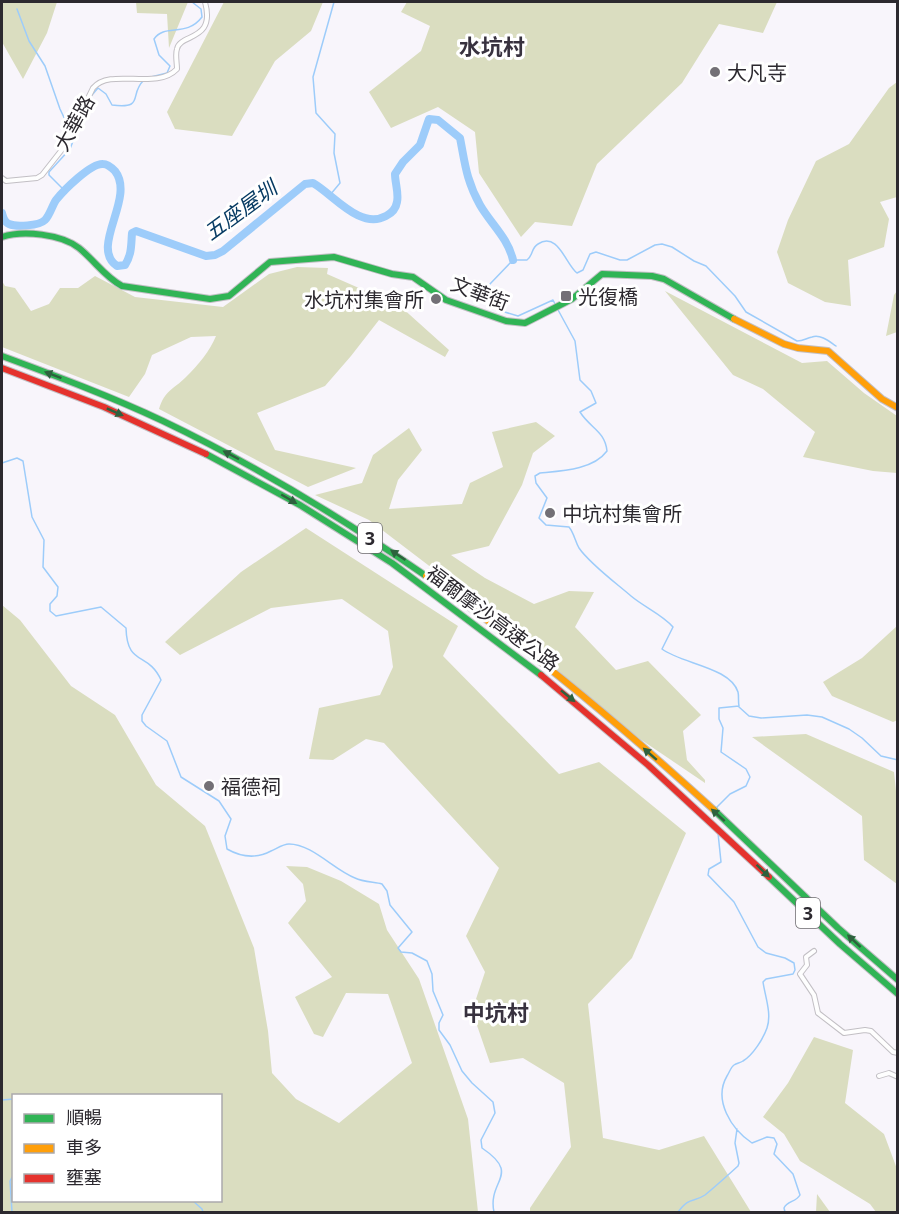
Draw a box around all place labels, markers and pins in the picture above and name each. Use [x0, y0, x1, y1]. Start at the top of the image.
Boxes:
place label: 大凡寺 [727, 59, 787, 86]
marker: 大凡寺 [708, 65, 722, 79]
place label: 光復橋 [578, 283, 638, 310]
place label: 水坑村集會所 [304, 286, 424, 313]
marker: 光復橋 [559, 289, 573, 303]
marker: 水坑村集會所 [429, 292, 443, 306]
place label: 中坑村集會所 [562, 500, 682, 527]
marker: 中坑村集會所 [543, 506, 557, 520]
place label: 福德祠 [221, 773, 281, 800]
marker: 福德祠 [202, 779, 216, 793]

